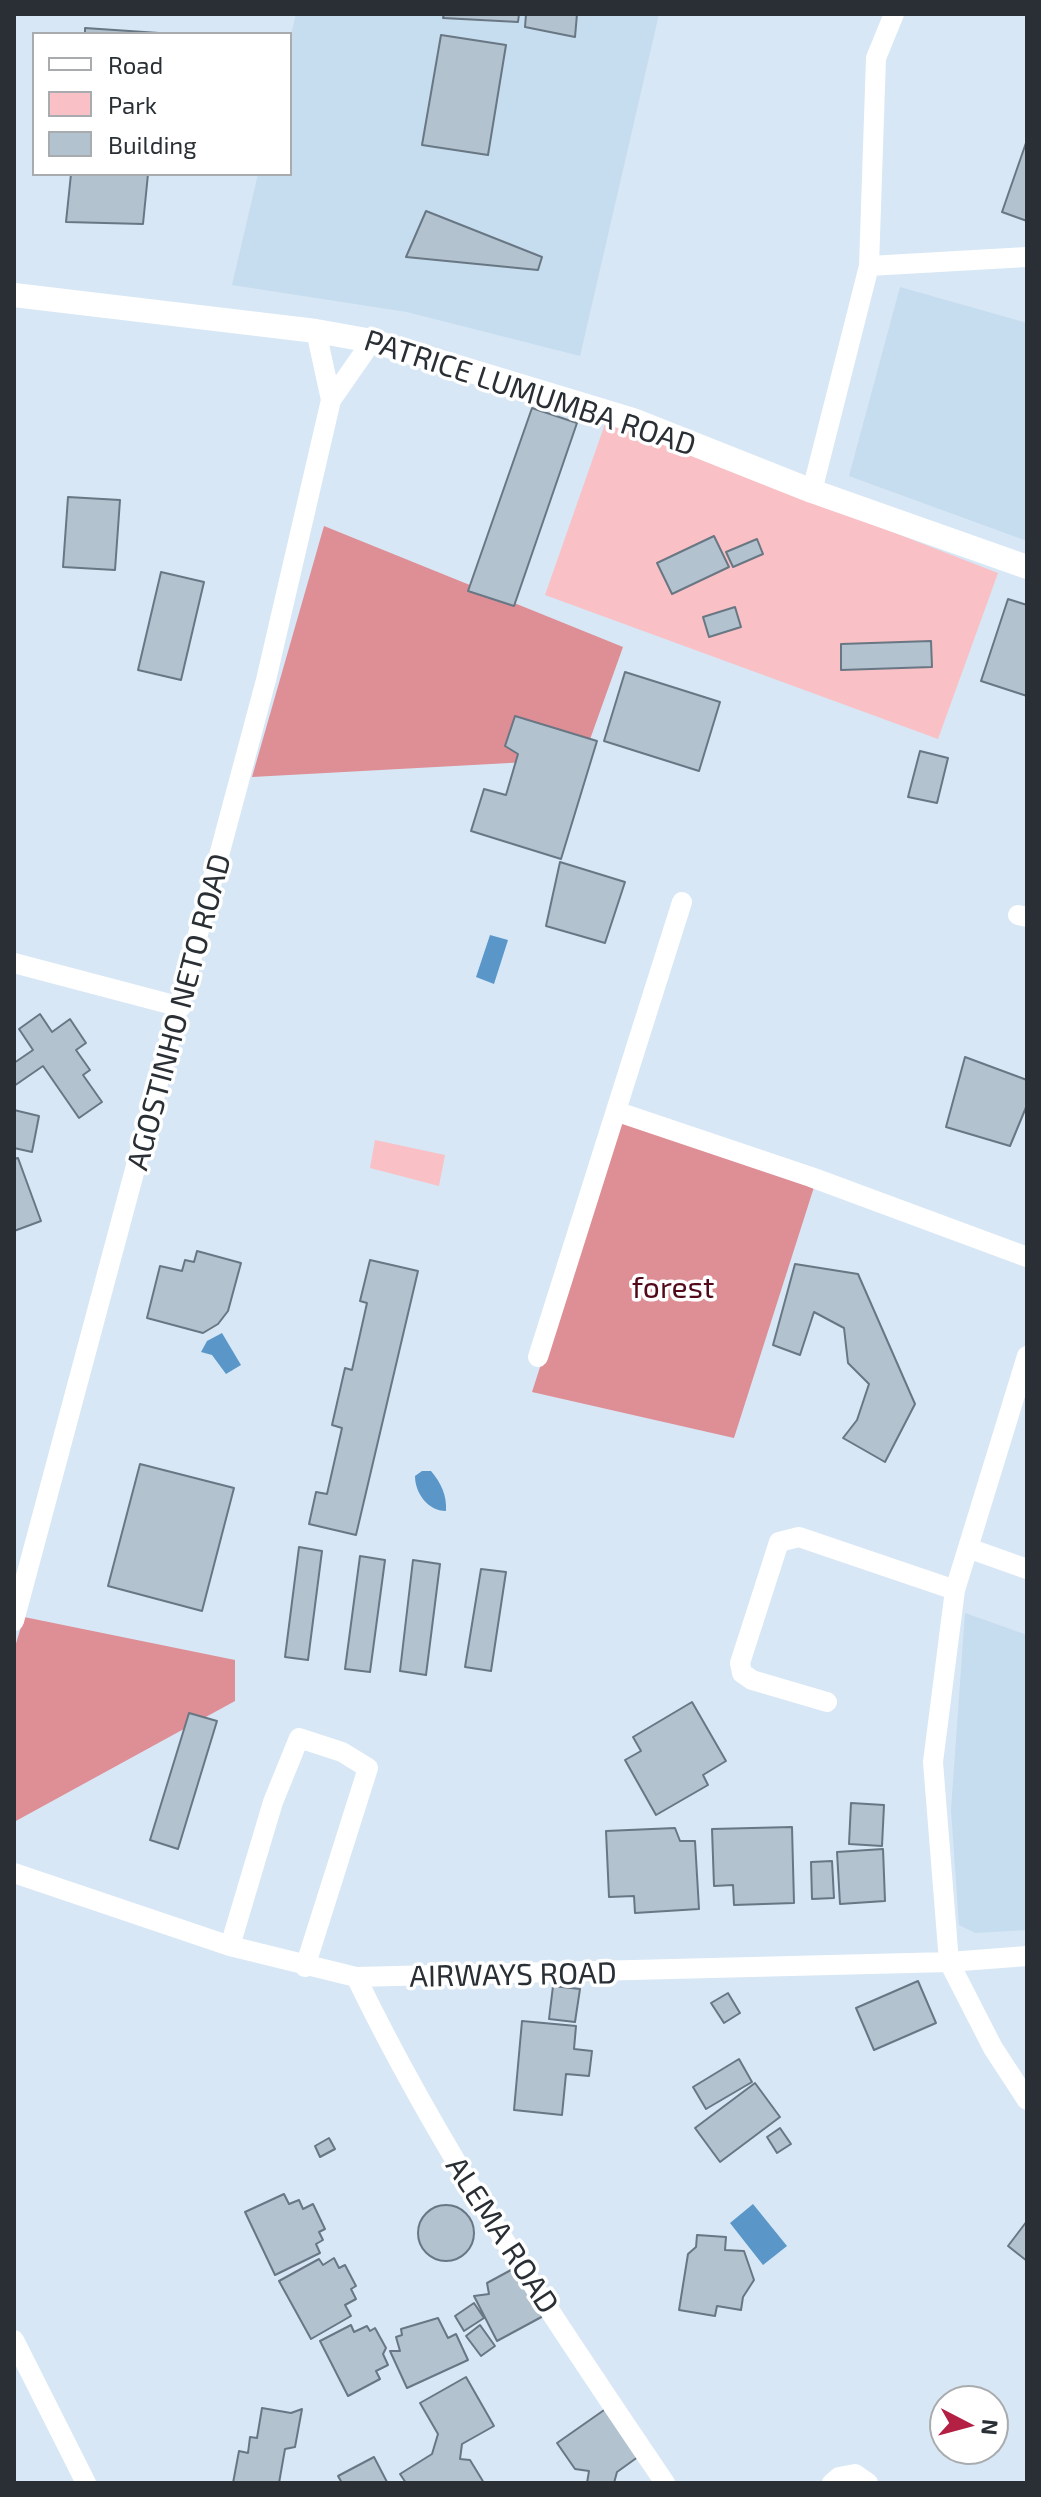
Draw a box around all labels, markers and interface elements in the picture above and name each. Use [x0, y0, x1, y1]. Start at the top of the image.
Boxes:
legend [32, 32, 292, 176]
text: Road [108, 50, 163, 79]
text: Park [108, 90, 157, 119]
text: Building [108, 130, 197, 159]
street label: PATRICE LUMUMBA ROAD [360, 322, 700, 464]
street label: AGOSTINHO NETO ROAD [119, 850, 239, 1174]
park label: forest [632, 1270, 714, 1306]
street label: AIRWAYS ROAD [409, 1955, 617, 1995]
street label: ALEMA ROAD [438, 2150, 566, 2320]
north arrow [929, 2385, 1009, 2465]
text: N [977, 2418, 1005, 2437]

